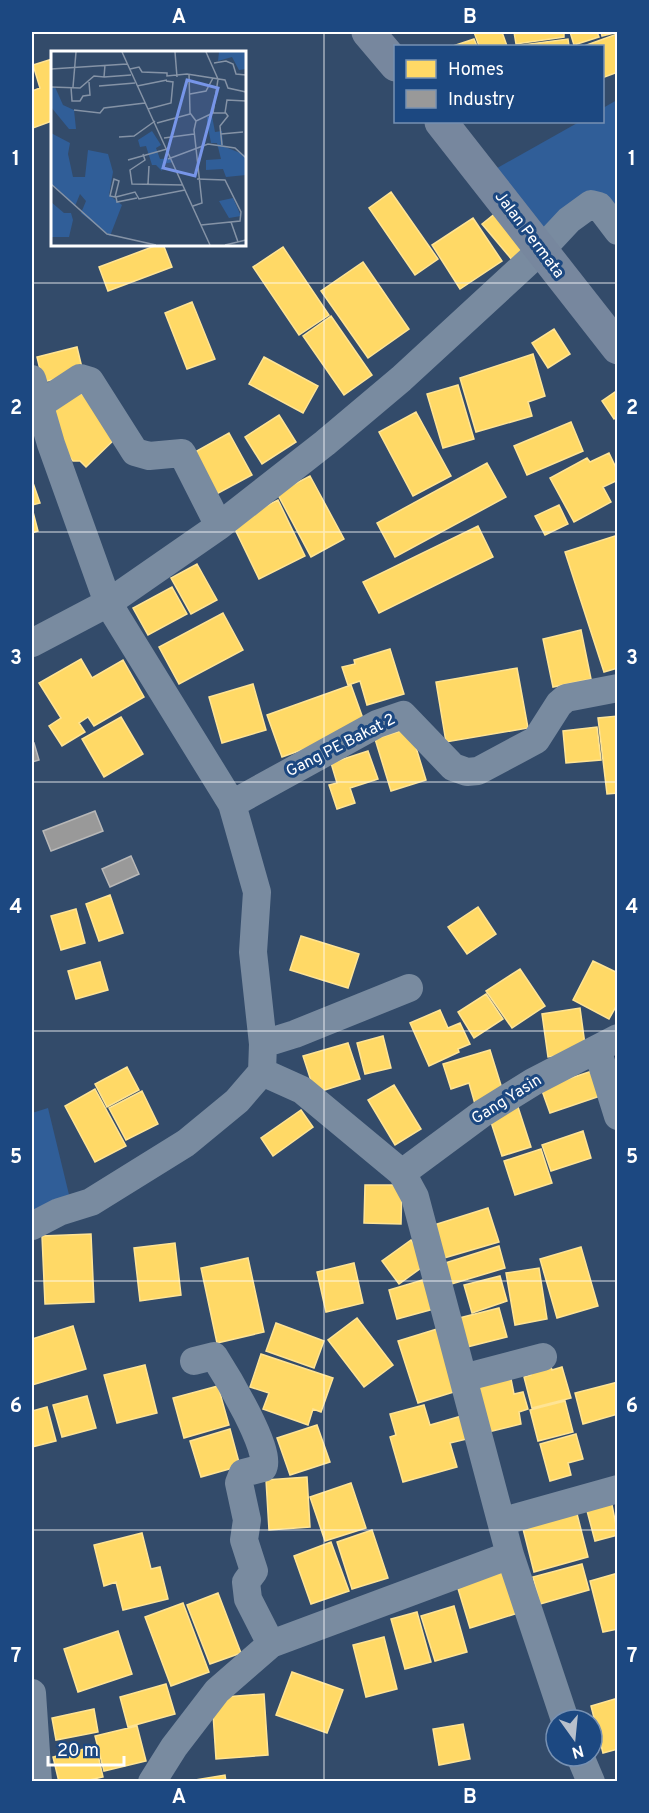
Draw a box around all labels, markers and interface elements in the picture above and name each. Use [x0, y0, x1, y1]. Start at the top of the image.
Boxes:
text: A [172, 5, 186, 31]
text: B [463, 5, 477, 31]
legend [394, 45, 604, 123]
inset map [51, 51, 246, 246]
text: Homes [448, 59, 504, 82]
text: Industry [448, 89, 515, 112]
text: 1 [12, 147, 20, 173]
text: 1 [628, 147, 636, 173]
street label: Jalan Permata [490, 187, 568, 283]
text: 2 [10, 396, 22, 422]
text: 2 [626, 396, 638, 422]
text: 3 [10, 646, 22, 672]
text: 3 [626, 646, 638, 672]
street label: Gang PE Bakat 2 [283, 710, 399, 782]
text: 4 [10, 895, 22, 921]
text: 4 [626, 895, 638, 921]
street label: Gang Yasin [468, 1071, 546, 1129]
text: 5 [10, 1145, 22, 1171]
text: 5 [626, 1145, 638, 1171]
text: 6 [10, 1394, 22, 1420]
text: 6 [626, 1394, 638, 1420]
text: 7 [11, 1644, 21, 1670]
text: 7 [627, 1644, 637, 1670]
north arrow [544, 1708, 604, 1768]
scale bar [48, 1729, 124, 1767]
text: N [569, 1739, 586, 1762]
text: 20 m [57, 1740, 99, 1763]
text: A [172, 1785, 186, 1811]
text: B [463, 1785, 477, 1811]

